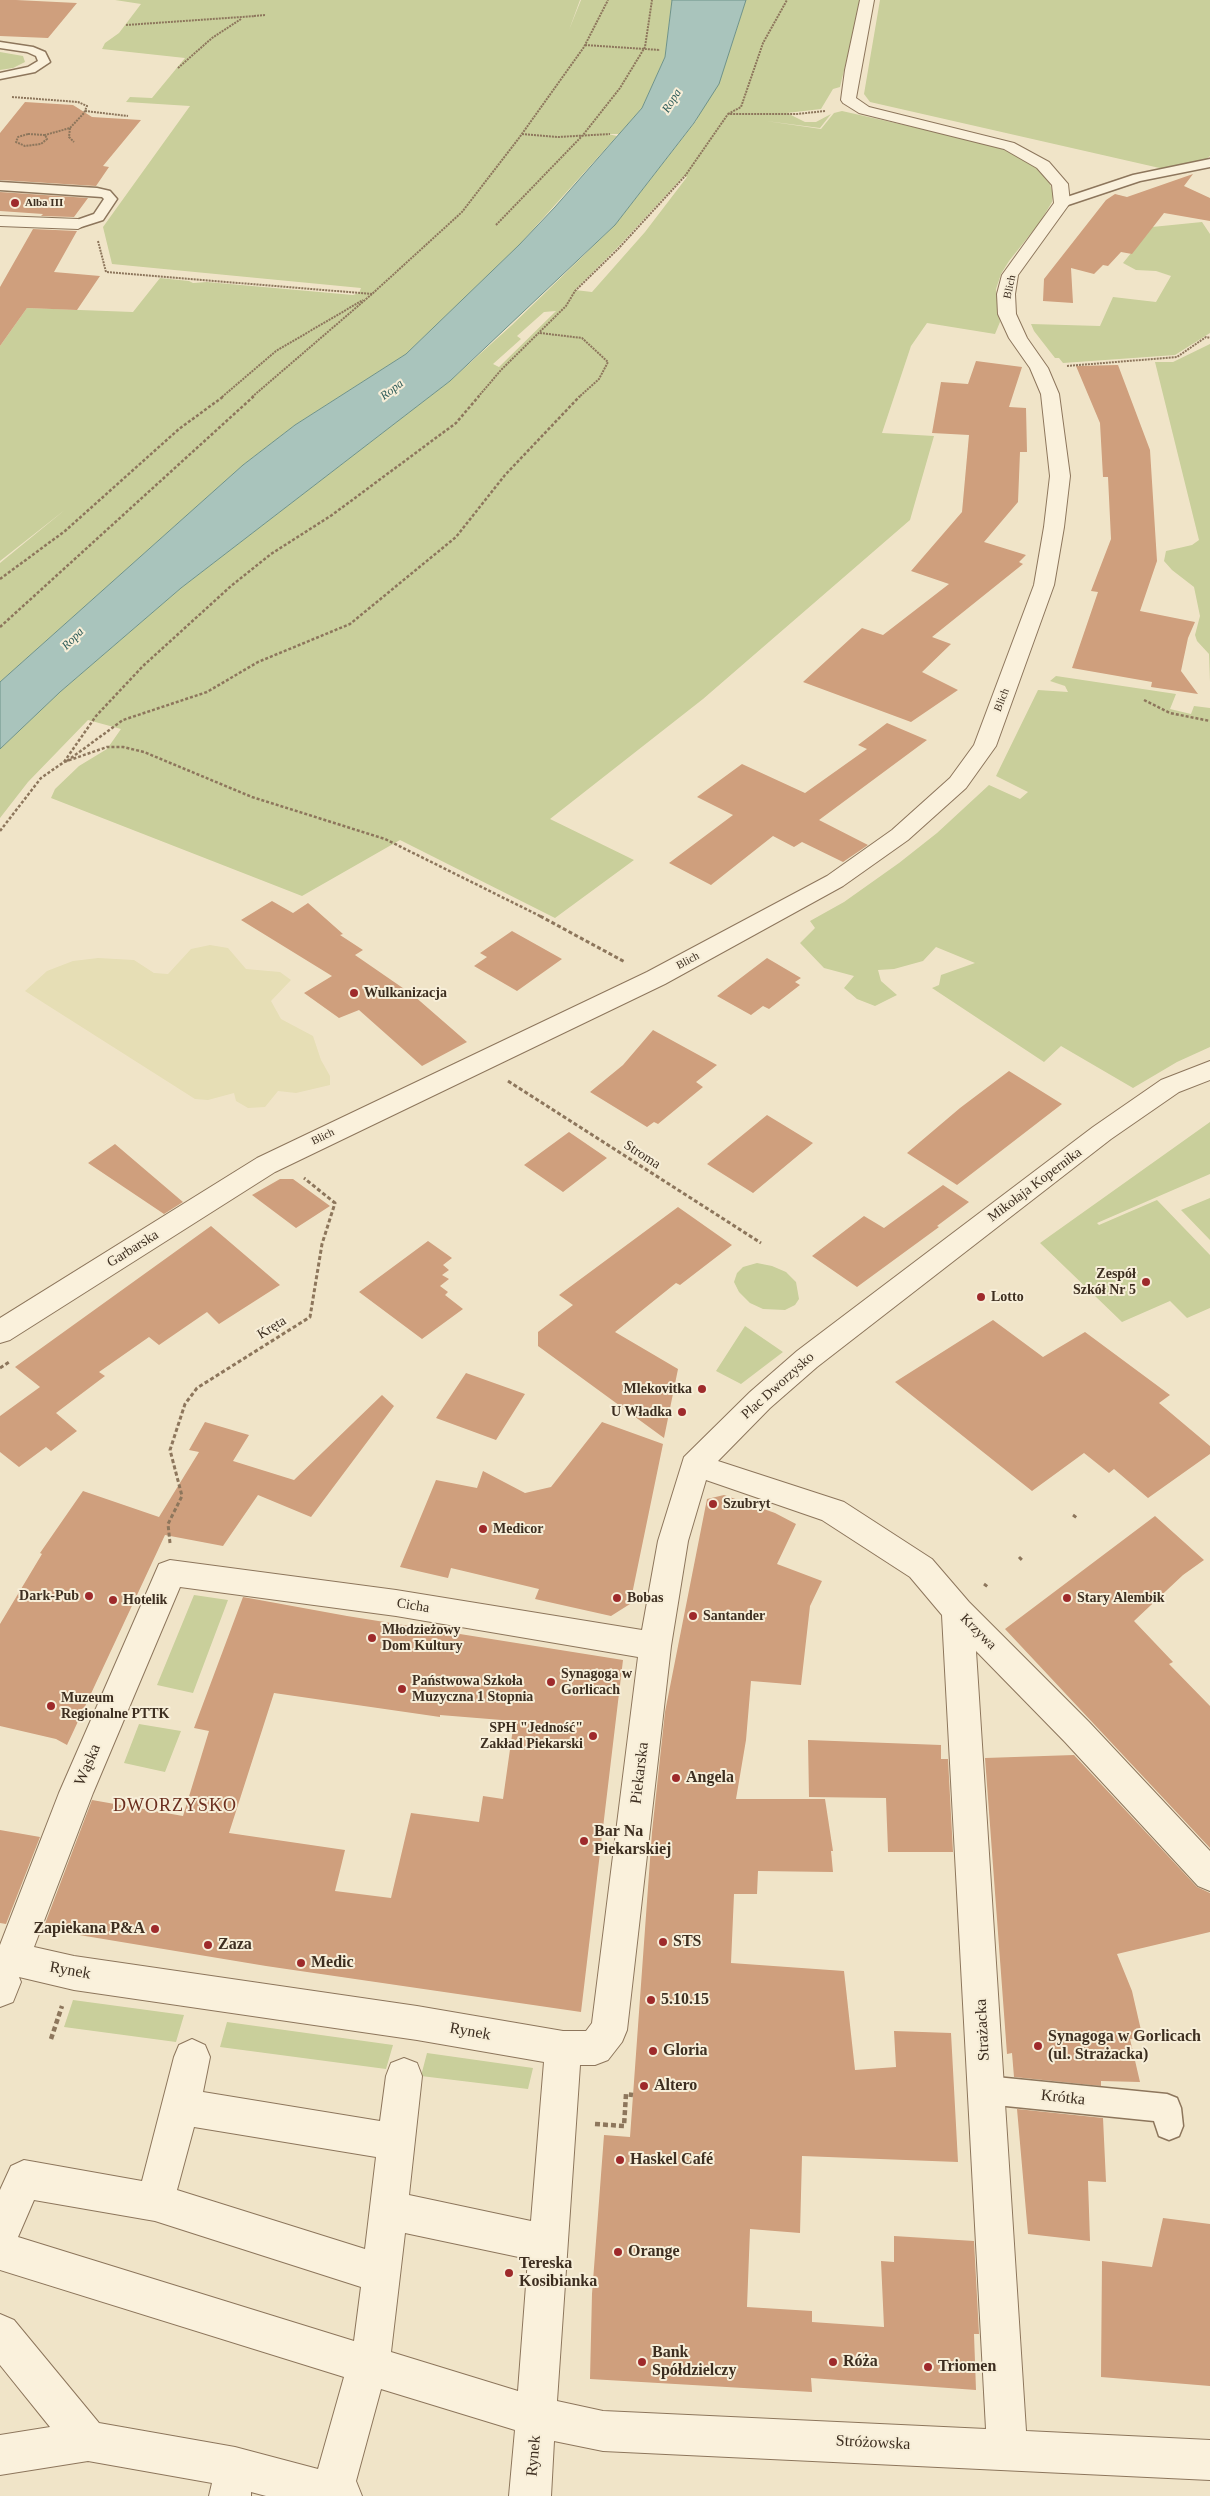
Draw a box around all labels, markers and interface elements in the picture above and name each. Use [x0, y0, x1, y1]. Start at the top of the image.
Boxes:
water label: Ropa [659, 86, 685, 116]
place label: Alba III [25, 196, 63, 210]
marker: Alba III [9, 197, 21, 209]
street label: Blich [1001, 274, 1019, 300]
water label: Ropa [378, 377, 406, 403]
water label: Ropa [59, 625, 87, 653]
street label: Blich [991, 686, 1013, 714]
street label: Blich [674, 950, 702, 972]
place label: Wulkanizacja [364, 985, 447, 1001]
marker: Wulkanizacja [348, 987, 360, 999]
street label: Blich [309, 1126, 337, 1148]
street label: Stroma [620, 1137, 664, 1173]
street label: Mikołaja Kopernika [985, 1144, 1085, 1226]
street label: Garbarska [104, 1227, 162, 1271]
place label: Zespół Szkół Nr 5 [1073, 1266, 1136, 1298]
marker: Zespół Szkół Nr 5 [1140, 1276, 1152, 1288]
place label: Lotto [991, 1289, 1024, 1305]
marker: Lotto [975, 1291, 987, 1303]
street label: Kręta [254, 1313, 290, 1343]
street label: Plac Dworzysko [738, 1349, 818, 1423]
place label: Mlekovitka [624, 1381, 692, 1397]
marker: Mlekovitka [696, 1383, 708, 1395]
place label: U Władka [611, 1404, 672, 1420]
marker: U Władka [676, 1406, 688, 1418]
place label: Szubryt [723, 1496, 770, 1512]
marker: Szubryt [707, 1498, 719, 1510]
place label: Medicor [493, 1521, 544, 1537]
marker: Medicor [477, 1523, 489, 1535]
place label: Dark-Pub [19, 1588, 79, 1604]
marker: Dark-Pub [83, 1590, 95, 1602]
place label: Bobas [627, 1590, 664, 1606]
place label: Stary Alembik [1077, 1590, 1164, 1606]
place label: Hotelik [123, 1592, 167, 1608]
marker: Bobas [611, 1592, 623, 1604]
marker: Stary Alembik [1061, 1592, 1073, 1604]
marker: Hotelik [107, 1594, 119, 1606]
street label: Cicha [396, 1595, 430, 1617]
place label: Santander [703, 1608, 765, 1624]
marker: Santander [687, 1610, 699, 1622]
street label: Krzywa [956, 1610, 1000, 1654]
place label: Młodzieżowy Dom Kultury [382, 1622, 462, 1654]
marker: Młodzieżowy Dom Kultury [366, 1632, 378, 1644]
place label: Synagoga w Gorlicach [561, 1666, 632, 1698]
place label: Państwowa Szkoła Muzyczna 1 Stopnia [412, 1673, 533, 1705]
marker: Synagoga w Gorlicach [545, 1676, 557, 1688]
marker: Państwowa Szkoła Muzyczna 1 Stopnia [396, 1683, 408, 1695]
place label: Muzeum Regionalne PTTK [61, 1690, 170, 1722]
marker: Muzeum Regionalne PTTK [45, 1700, 57, 1712]
place label: SPH "Jedność" Zakład Piekarski [480, 1720, 583, 1752]
marker: SPH "Jedność" Zakład Piekarski [587, 1730, 599, 1742]
street label: Wąska [71, 1741, 105, 1789]
street label: Piekarska [627, 1741, 653, 1805]
place label: Angela [686, 1768, 734, 1788]
marker: Angela [670, 1772, 682, 1784]
district label: DWORZYSKO [112, 1795, 238, 1817]
place label: Bar Na Piekarskiej [594, 1822, 671, 1860]
marker: Bar Na Piekarskiej [578, 1835, 590, 1847]
place label: Zapiekana P&A [33, 1919, 145, 1939]
marker: Zapiekana P&A [149, 1923, 161, 1935]
place label: STS [673, 1932, 701, 1952]
place label: Zaza [218, 1935, 252, 1955]
marker: STS [657, 1936, 669, 1948]
marker: Zaza [202, 1939, 214, 1951]
place label: Medic [311, 1953, 354, 1973]
marker: Medic [295, 1957, 307, 1969]
street label: Rynek [48, 1958, 92, 1984]
place label: 5.10.15 [661, 1990, 709, 2010]
marker: 5.10.15 [645, 1994, 657, 2006]
street label: Strażacka [972, 1998, 994, 2062]
street label: Rynek [448, 2019, 492, 2045]
place label: Synagoga w Gorlicach (ul. Strażacka) [1048, 2027, 1201, 2065]
marker: Synagoga w Gorlicach (ul. Strażacka) [1032, 2040, 1044, 2052]
place label: Gloria [663, 2041, 707, 2061]
marker: Gloria [647, 2045, 659, 2057]
place label: Altero [654, 2076, 697, 2096]
marker: Altero [638, 2080, 650, 2092]
street label: Krótka [1040, 2086, 1086, 2110]
place label: Haskel Café [630, 2150, 713, 2170]
marker: Haskel Café [614, 2154, 626, 2166]
place label: Orange [628, 2242, 680, 2262]
marker: Orange [612, 2246, 624, 2258]
place label: Tereska Kosibianka [519, 2254, 597, 2292]
marker: Tereska Kosibianka [503, 2267, 515, 2279]
place label: Bank Spółdzielczy [652, 2343, 736, 2381]
place label: Róża [843, 2352, 878, 2372]
marker: Bank Spółdzielczy [636, 2356, 648, 2368]
marker: Róża [827, 2356, 839, 2368]
place label: Triomen [938, 2357, 996, 2377]
marker: Triomen [922, 2361, 934, 2373]
street label: Stróżowska [835, 2431, 911, 2455]
street label: Rynek [523, 2435, 545, 2477]

